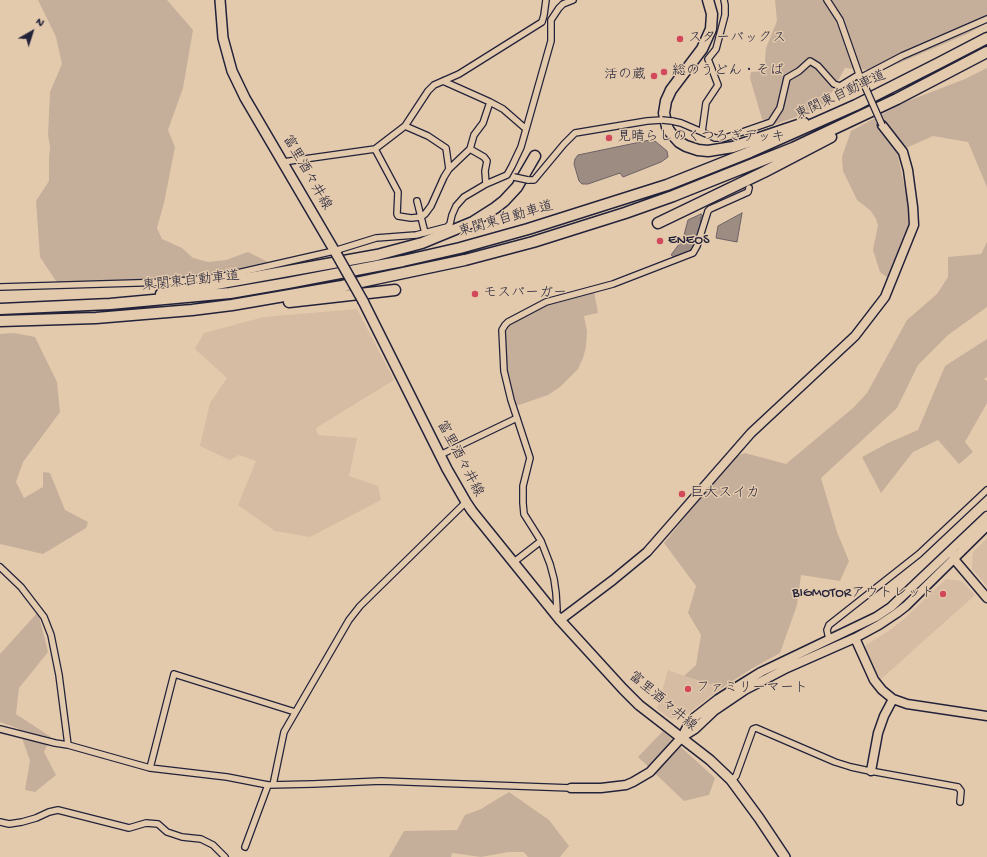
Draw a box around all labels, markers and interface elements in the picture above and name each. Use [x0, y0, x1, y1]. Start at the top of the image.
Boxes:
north arrow [12, 12, 52, 52]
text: N [33, 16, 46, 30]
place label: スターバックス [688, 31, 786, 47]
marker: スターバックス [675, 34, 685, 44]
place label: 総のうどん・そば [672, 64, 784, 80]
marker: 総のうどん・そば [659, 67, 669, 77]
place label: 活の蔵 [604, 68, 646, 84]
street label: 東関東自動車道 [793, 68, 889, 124]
marker: 活の蔵 [649, 71, 659, 81]
place label: 見晴らしのくつろぎデッキ [617, 130, 785, 146]
street label: 富里酒々井線 [278, 132, 334, 214]
marker: 見晴らしのくつろぎデッキ [604, 133, 614, 143]
street label: 東関東自動車道 [457, 198, 555, 242]
place label: ENEOS [668, 233, 710, 249]
marker: ENEOS [655, 236, 665, 246]
street label: 東関東自動車道 [141, 269, 241, 295]
place label: モスバーガー [483, 286, 567, 302]
marker: モスバーガー [470, 289, 480, 299]
street label: 富里酒々井線 [432, 418, 486, 500]
place label: 巨大スイカ [690, 486, 760, 502]
marker: 巨大スイカ [677, 489, 687, 499]
place label: BIGMOTORアウトレット [792, 586, 935, 602]
marker: BIGMOTORアウトレット [938, 589, 948, 599]
street label: 富里酒々井線 [624, 669, 700, 735]
place label: ファミリーマート [696, 681, 808, 697]
marker: ファミリーマート [683, 684, 693, 694]

